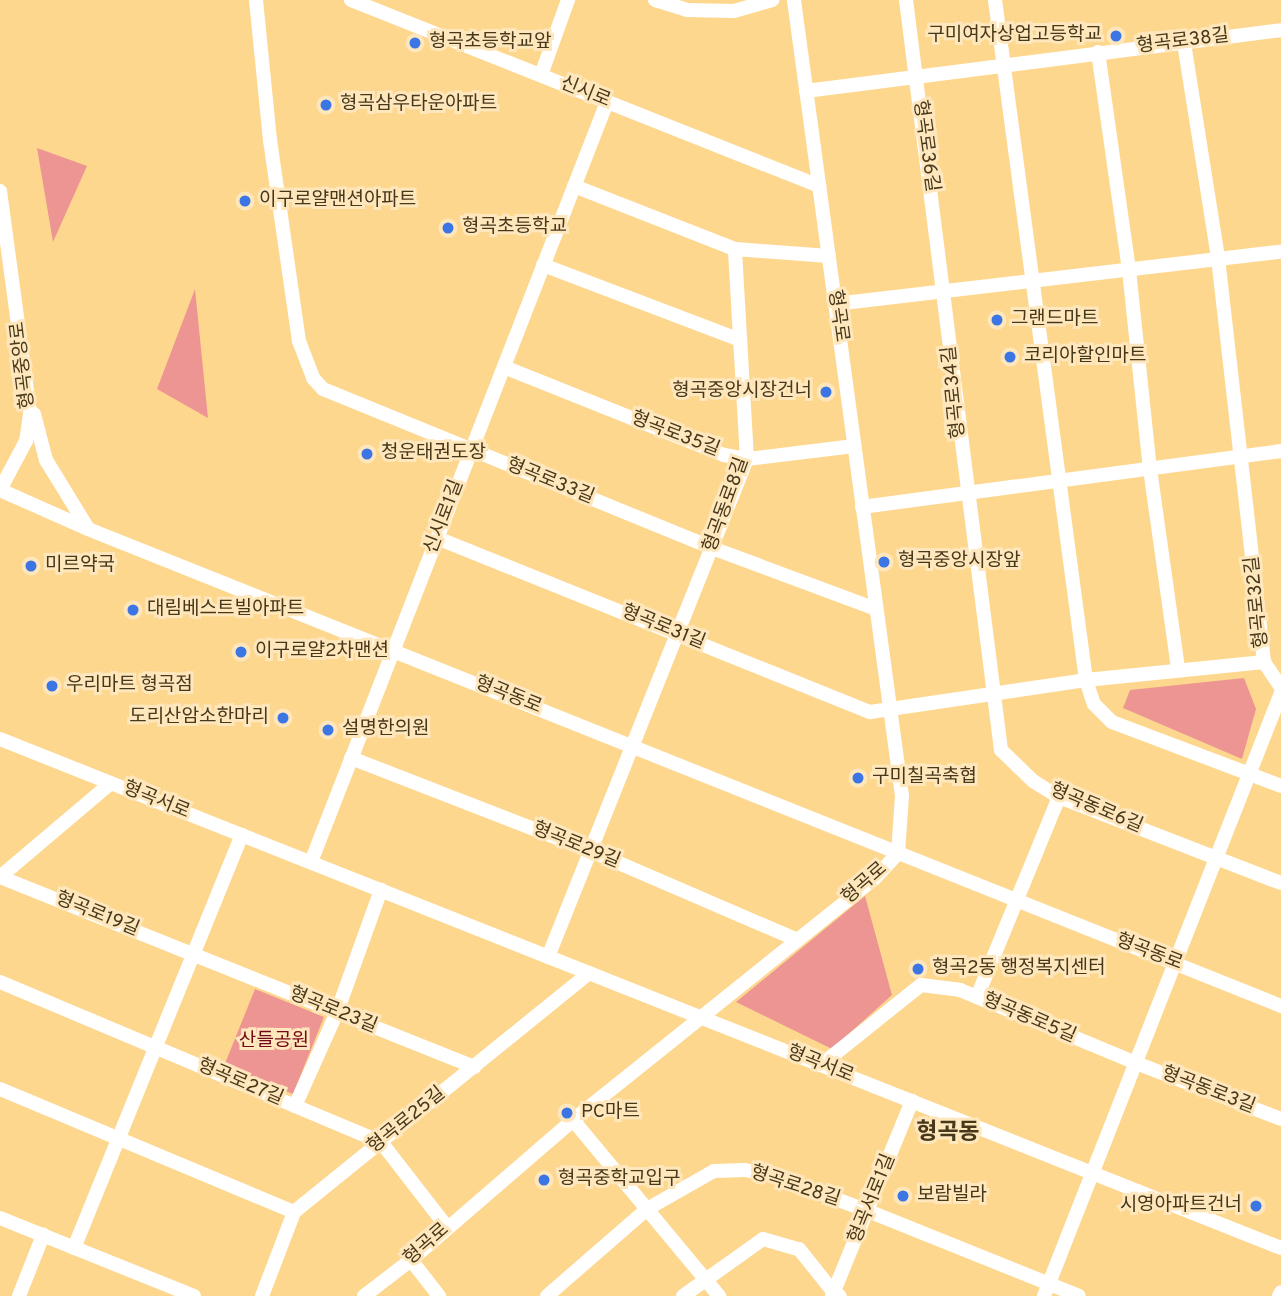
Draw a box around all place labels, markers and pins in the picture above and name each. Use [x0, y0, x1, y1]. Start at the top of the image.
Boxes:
place label: 구미여자상업고등학교 [927, 25, 1102, 47]
marker: 구미여자상업고등학교 [1108, 28, 1124, 44]
place label: 형곡초등학교앞 [429, 32, 551, 54]
marker: 형곡초등학교앞 [407, 35, 423, 51]
place label: 형곡삼우타운아파트 [340, 94, 497, 116]
marker: 형곡삼우타운아파트 [318, 97, 334, 113]
place label: 이구로얄맨션아파트 [259, 190, 416, 212]
marker: 이구로얄맨션아파트 [237, 193, 253, 209]
place label: 형곡초등학교 [462, 217, 567, 239]
marker: 형곡초등학교 [440, 220, 456, 236]
place label: 그랜드마트 [1011, 309, 1098, 331]
marker: 그랜드마트 [989, 312, 1005, 328]
place label: 코리아할인마트 [1024, 346, 1146, 368]
marker: 코리아할인마트 [1002, 349, 1018, 365]
place label: 형곡중앙시장건너 [672, 381, 812, 403]
marker: 형곡중앙시장건너 [818, 384, 834, 400]
place label: 청운태권도장 [381, 443, 486, 465]
marker: 청운태권도장 [359, 446, 375, 462]
place label: 형곡중앙시장앞 [898, 551, 1020, 573]
marker: 형곡중앙시장앞 [876, 554, 892, 570]
place label: 미르약국 [45, 555, 115, 577]
marker: 미르약국 [23, 558, 39, 574]
place label: 대림베스트빌아파트 [147, 599, 304, 621]
marker: 대림베스트빌아파트 [125, 602, 141, 618]
place label: 이구로얄2차맨션 [255, 641, 389, 663]
marker: 이구로얄2차맨션 [233, 644, 249, 660]
place label: 우리마트 형곡점 [66, 675, 193, 697]
marker: 우리마트 형곡점 [44, 678, 60, 694]
place label: 도리산암소한마리 [129, 707, 269, 729]
marker: 도리산암소한마리 [275, 710, 291, 726]
place label: 설명한의원 [342, 719, 429, 741]
marker: 설명한의원 [320, 722, 336, 738]
place label: 구미칠곡축협 [872, 767, 977, 789]
marker: 구미칠곡축협 [850, 770, 866, 786]
place label: 형곡2동 행정복지센터 [932, 958, 1105, 980]
marker: 형곡2동 행정복지센터 [910, 961, 926, 977]
place label: PC마트 [581, 1102, 640, 1124]
marker: PC마트 [559, 1105, 575, 1121]
place label: 형곡중학교입구 [558, 1169, 680, 1191]
marker: 형곡중학교입구 [536, 1172, 552, 1188]
place label: 보람빌라 [917, 1185, 987, 1207]
marker: 보람빌라 [895, 1188, 911, 1204]
place label: 시영아파트건너 [1120, 1195, 1242, 1217]
marker: 시영아파트건너 [1248, 1198, 1264, 1214]

